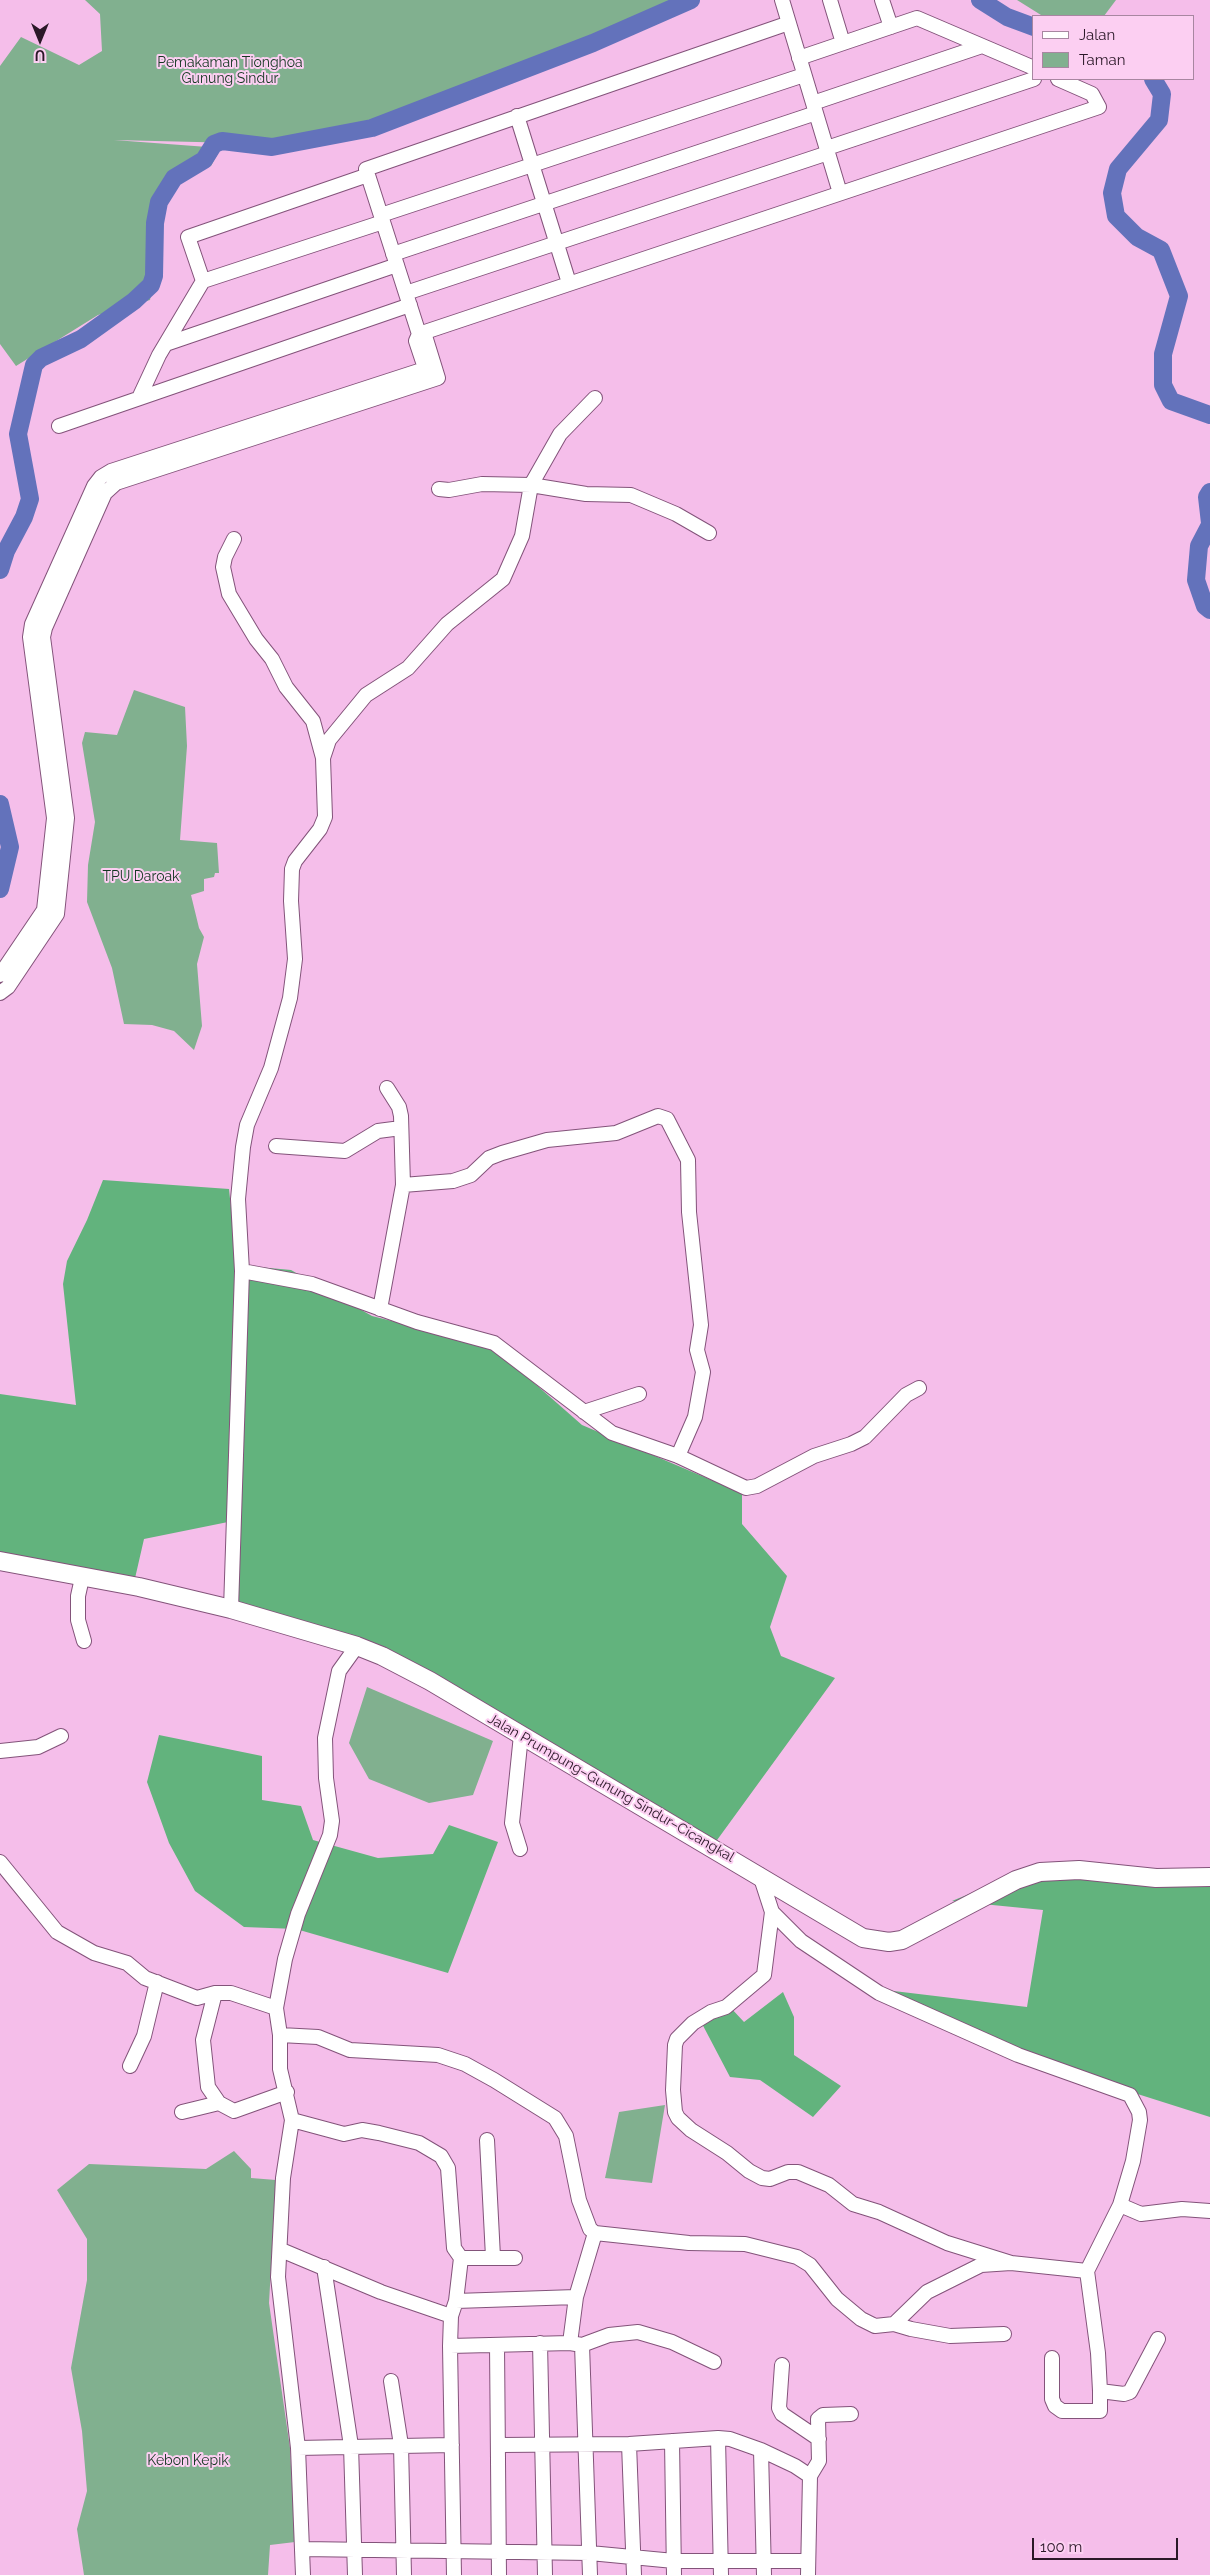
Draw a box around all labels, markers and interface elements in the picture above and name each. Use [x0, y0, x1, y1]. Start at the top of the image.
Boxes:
north arrow [15, 15, 65, 65]
legend [1032, 15, 1195, 80]
text: Jalan [1079, 26, 1115, 44]
text: U [35, 47, 45, 63]
text: Taman [1079, 51, 1125, 69]
park label: Pemakaman Tionghoa Gunung Sindur [157, 55, 303, 88]
park label: TPU Daroak [102, 869, 180, 885]
street label: Jalan Prumpung–Gunung Sindur–Cicangkal [485, 1710, 737, 1866]
park label: Kebon Kepik [147, 2453, 229, 2469]
scale bar [1035, 2528, 1181, 2560]
text: 100 m [1040, 2538, 1082, 2556]

